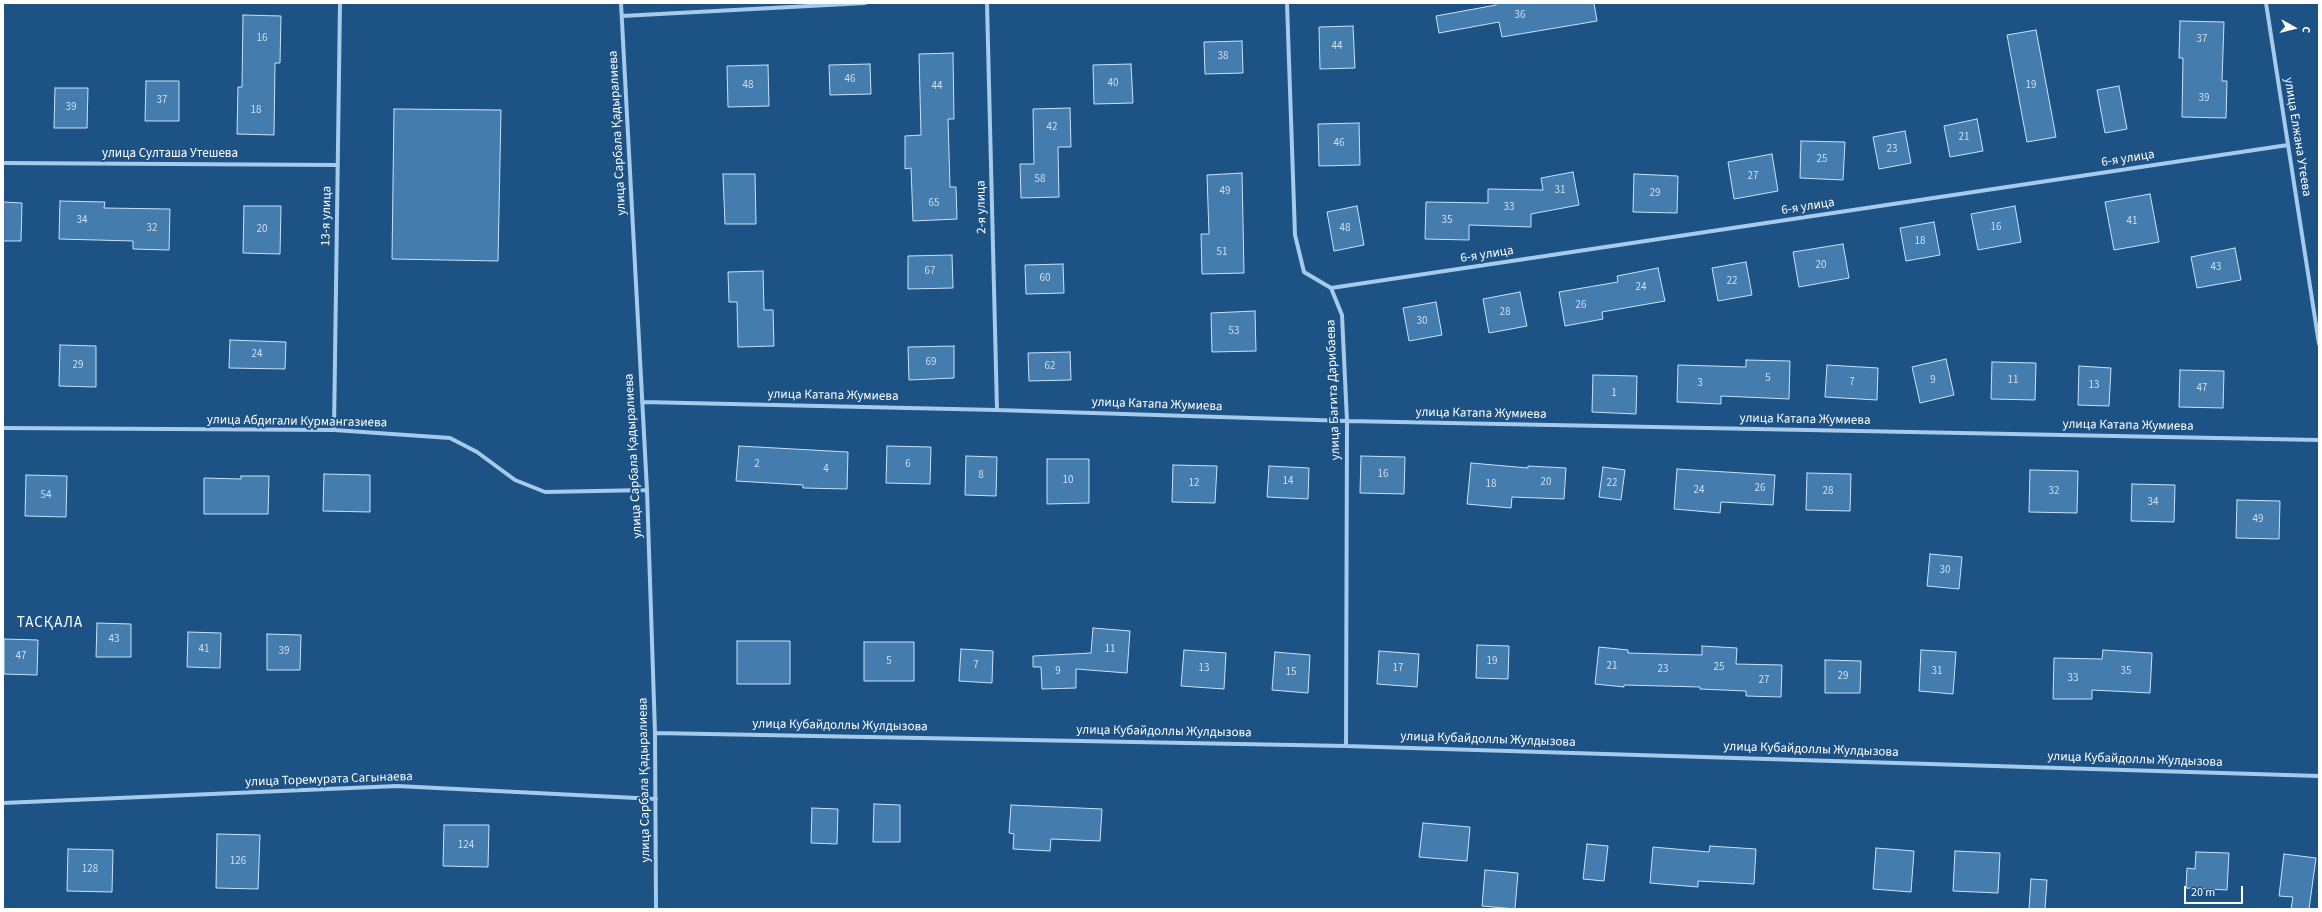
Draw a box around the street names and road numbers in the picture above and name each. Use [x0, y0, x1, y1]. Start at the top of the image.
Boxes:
street label: улица Сарбала Қадыралиева [606, 50, 630, 216]
street label: улица Елжана Утеева [2280, 76, 2314, 198]
street label: улица Султаша Утешева [102, 146, 238, 162]
street label: 6-я улица [2100, 147, 2156, 171]
street label: 2-я улица [974, 180, 990, 234]
street label: 13-я улица [319, 186, 335, 246]
street label: 6-я улица [1780, 195, 1836, 219]
street label: 6-я улица [1459, 243, 1515, 267]
street label: улица Багита Дарибаева [1324, 319, 1344, 461]
street label: улица Сарбала Қадыралиева [622, 373, 646, 539]
street label: улица Катапа Жумиева [767, 387, 899, 405]
street label: улица Катапа Жумиева [1091, 395, 1223, 415]
street label: улица Катапа Жумиева [1415, 405, 1547, 423]
street label: улица Катапа Жумиева [1739, 411, 1871, 429]
street label: улица Абдигали Курмангазиева [207, 413, 387, 431]
street label: улица Катапа Жумиева [2062, 417, 2194, 435]
street label: улица Сарбала Қадыралиева [636, 697, 654, 863]
street label: улица Кубайдоллы Жулдызова [752, 717, 928, 735]
street label: улица Кубайдоллы Жулдызова [1076, 723, 1252, 741]
street label: улица Кубайдоллы Жулдызова [1400, 729, 1576, 751]
street label: улица Кубайдоллы Жулдызова [1723, 739, 1899, 761]
street label: улица Кубайдоллы Жулдызова [2047, 749, 2223, 771]
street label: улица Торемурата Сагынаева [245, 769, 413, 791]

